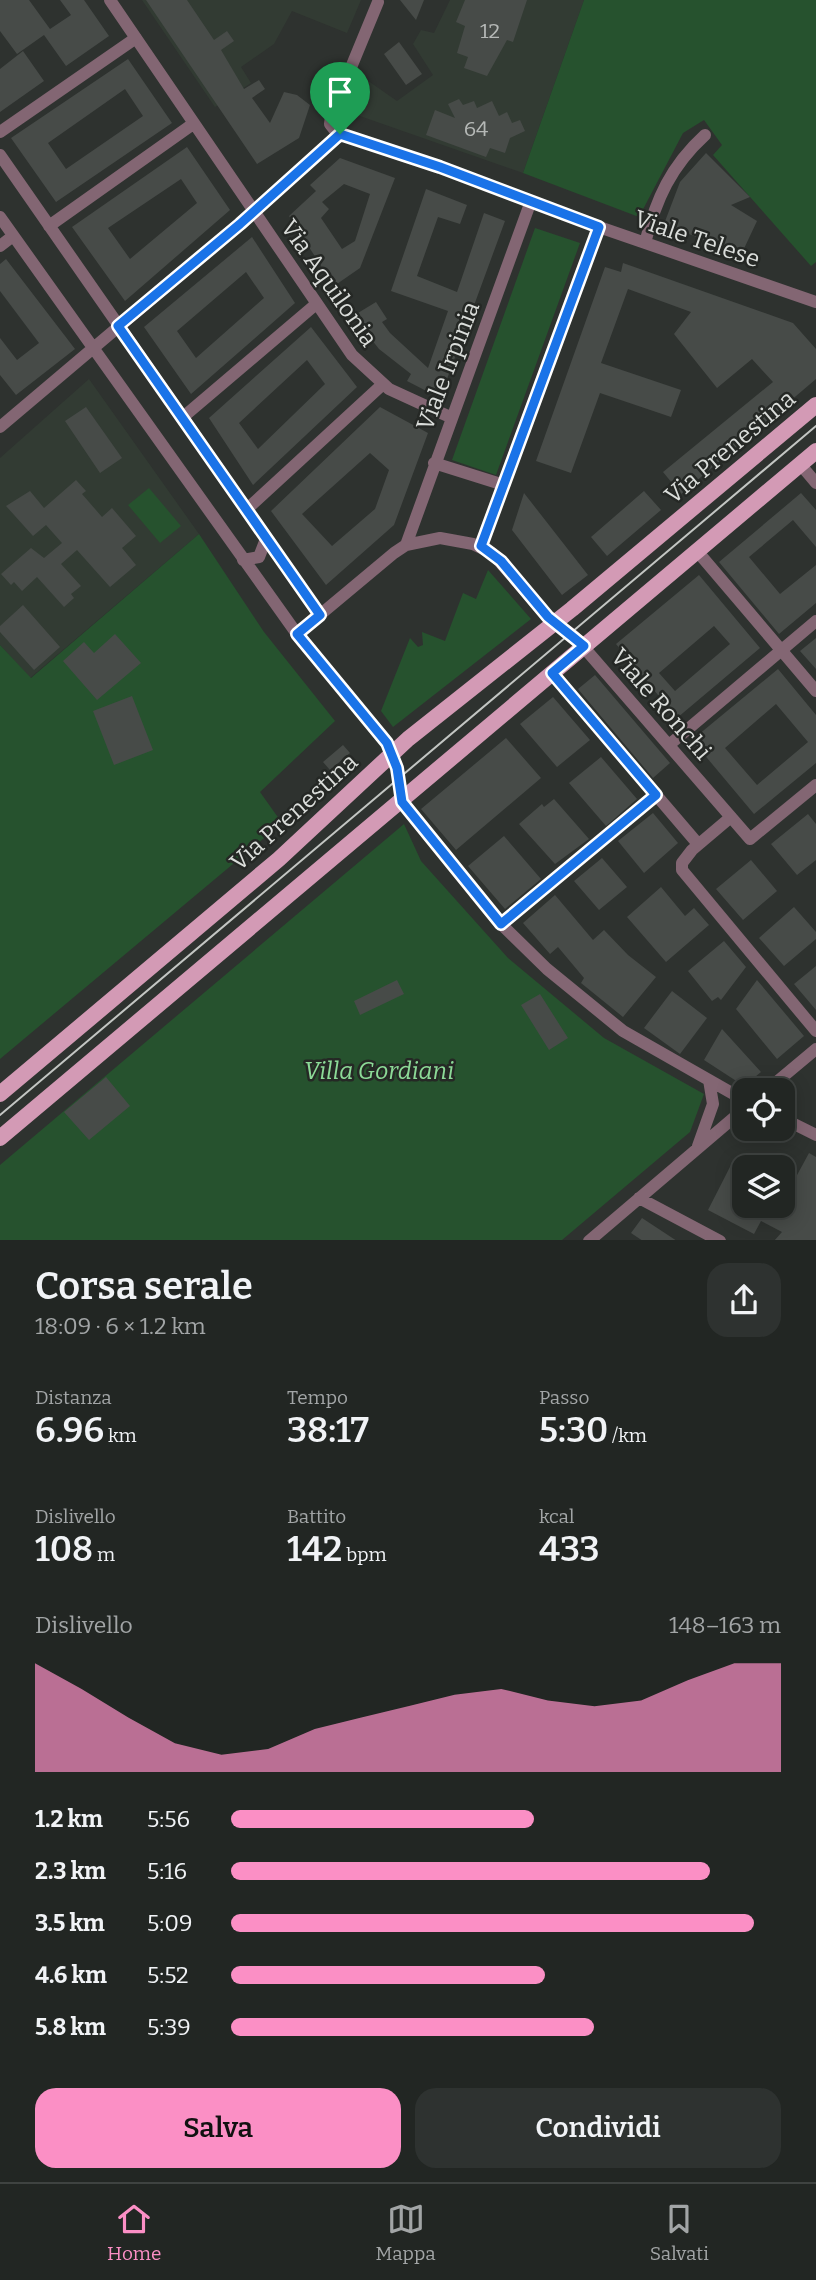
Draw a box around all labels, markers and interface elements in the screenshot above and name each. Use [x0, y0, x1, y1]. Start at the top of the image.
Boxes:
house number: 12 [480, 18, 500, 44]
pin [310, 62, 370, 134]
icon: arrive [321, 73, 359, 111]
house number: 64 [464, 116, 488, 142]
street label: Viale Telese [631, 204, 763, 274]
street label: Via Aquilonia [275, 214, 383, 352]
street label: Viale Irpinia [411, 298, 485, 434]
street label: Via Prenestina [659, 384, 801, 510]
street label: Viale Ronchi [605, 643, 717, 765]
street label: Via Prenestina [225, 748, 363, 876]
park label: Villa Gordiani [304, 1057, 454, 1085]
map controls [732, 1078, 795, 1218]
button: locate [732, 1078, 795, 1141]
button: layers [732, 1155, 795, 1218]
text: Corsa serale [35, 1263, 253, 1309]
button: share [707, 1263, 781, 1337]
text: 18:09 · 6 × 1.2 km [35, 1312, 206, 1340]
text: Distanza [35, 1386, 112, 1409]
text: Tempo [287, 1386, 348, 1409]
text: Passo [539, 1386, 589, 1409]
text: 6.96 [35, 1409, 104, 1451]
text: 38:17 [287, 1409, 369, 1451]
text: 5:30 [539, 1409, 608, 1451]
text: km [104, 1424, 137, 1447]
text: /km [608, 1424, 647, 1447]
text: Dislivello [35, 1505, 116, 1528]
text: Battito [287, 1505, 346, 1528]
text: kcal [539, 1505, 574, 1528]
text: 108 [35, 1528, 93, 1570]
text: 142 [287, 1528, 342, 1570]
text: 433 [539, 1528, 600, 1570]
text: m [93, 1543, 115, 1566]
text: bpm [342, 1543, 387, 1566]
text: Dislivello [35, 1611, 133, 1639]
text: 148–163 m [669, 1611, 781, 1639]
text: 1.2 km [35, 1805, 103, 1833]
text: 5:56 [147, 1805, 190, 1833]
text: 2.3 km [35, 1857, 106, 1885]
text: 5:16 [147, 1857, 187, 1885]
text: 3.5 km [35, 1909, 105, 1937]
text: 5:09 [147, 1909, 192, 1937]
text: 4.6 km [35, 1961, 107, 1989]
text: 5:52 [147, 1961, 189, 1989]
text: 5.8 km [35, 2013, 106, 2041]
text: 5:39 [147, 2013, 191, 2041]
button: Salva [35, 2088, 401, 2168]
button: Condividi [415, 2088, 781, 2168]
tab: Home [107, 2200, 161, 2265]
tab: Mappa [376, 2200, 436, 2265]
tab: Salvati [650, 2200, 709, 2265]

